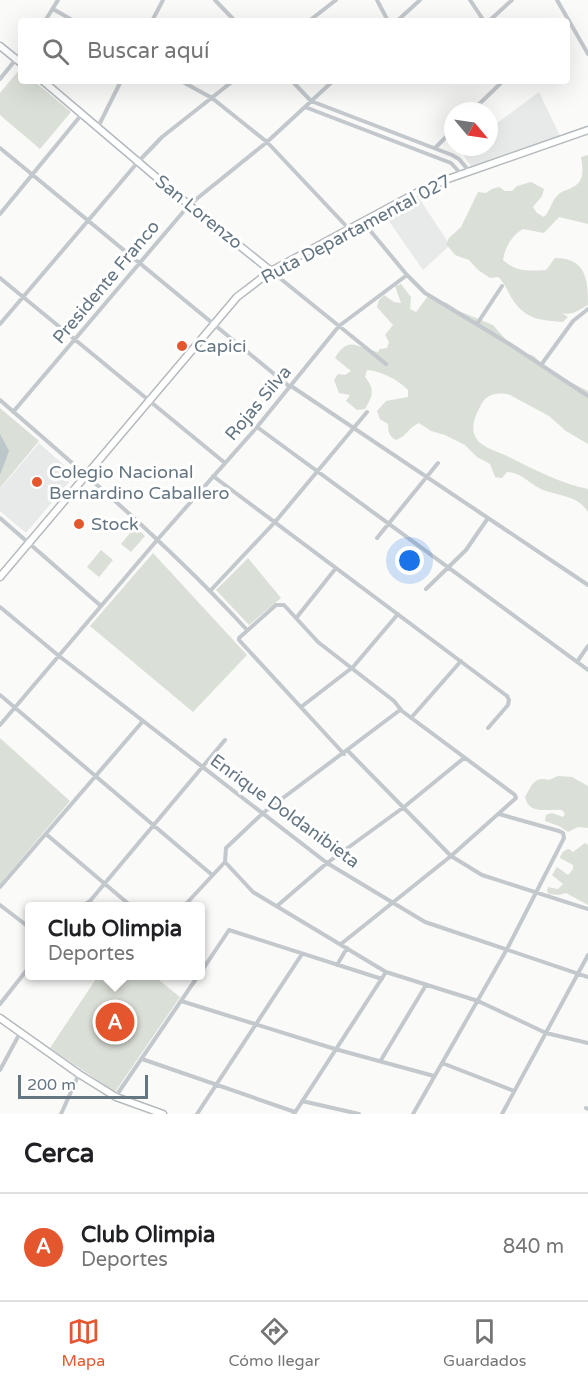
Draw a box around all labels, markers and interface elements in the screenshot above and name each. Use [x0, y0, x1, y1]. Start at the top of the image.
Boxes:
search box [18, 18, 570, 84]
icon: search [39, 35, 72, 68]
text: Buscar aquí [87, 38, 209, 64]
north arrow [444, 102, 498, 156]
street label: San Lorenzo [151, 170, 247, 254]
street label: Ruta Departamental 027 [257, 170, 455, 288]
street label: Presidente Franco [48, 216, 164, 348]
place label: Capici [194, 335, 247, 357]
marker: Capici [175, 339, 189, 353]
street label: Rojas Silva [220, 361, 296, 445]
place label: Colegio Nacional Bernardino Caballero [49, 461, 229, 504]
marker: Colegio Nacional Bernardino Caballero [30, 475, 44, 489]
place label: Stock [91, 513, 139, 535]
marker: Stock [72, 517, 86, 531]
your location [395, 546, 424, 575]
street label: Enrique Doldanibieta [206, 749, 364, 873]
popup [25, 902, 205, 980]
text: Club Olimpia [48, 916, 182, 942]
text: Deportes [48, 942, 135, 966]
pin: A [96, 1000, 134, 1044]
scale bar [18, 1072, 148, 1100]
text: 200 m [27, 1075, 76, 1095]
text: Cerca [24, 1138, 94, 1169]
text: Club Olimpia [81, 1222, 215, 1248]
text: A [36, 1235, 51, 1259]
text: 840 m [503, 1235, 564, 1259]
text: Deportes [81, 1248, 168, 1272]
tab: Mapa [62, 1315, 105, 1371]
tab: Cómo llegar [228, 1315, 320, 1371]
tab: Guardados [443, 1315, 526, 1371]

